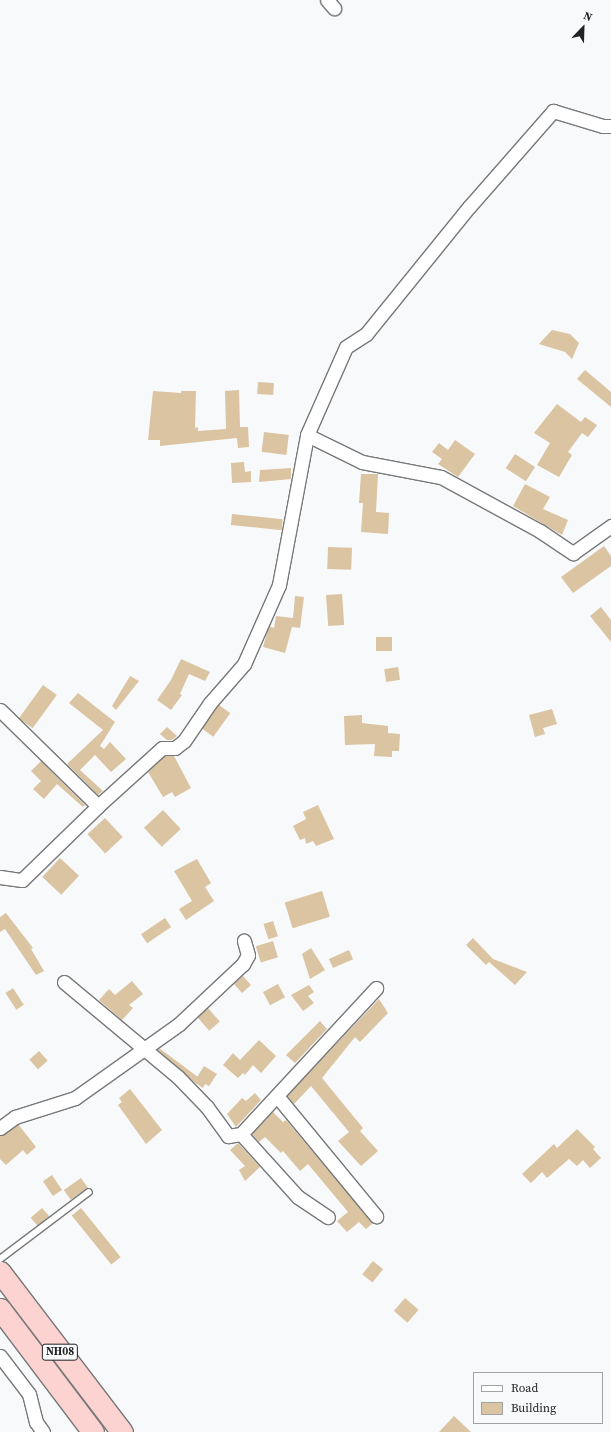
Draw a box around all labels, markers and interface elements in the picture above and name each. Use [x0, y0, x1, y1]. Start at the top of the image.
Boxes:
north arrow [563, 8, 603, 48]
text: N [581, 8, 594, 25]
road number: NH08 [41, 1343, 79, 1361]
legend [473, 1372, 603, 1424]
text: Road [511, 1380, 538, 1396]
text: Building [511, 1400, 556, 1416]

